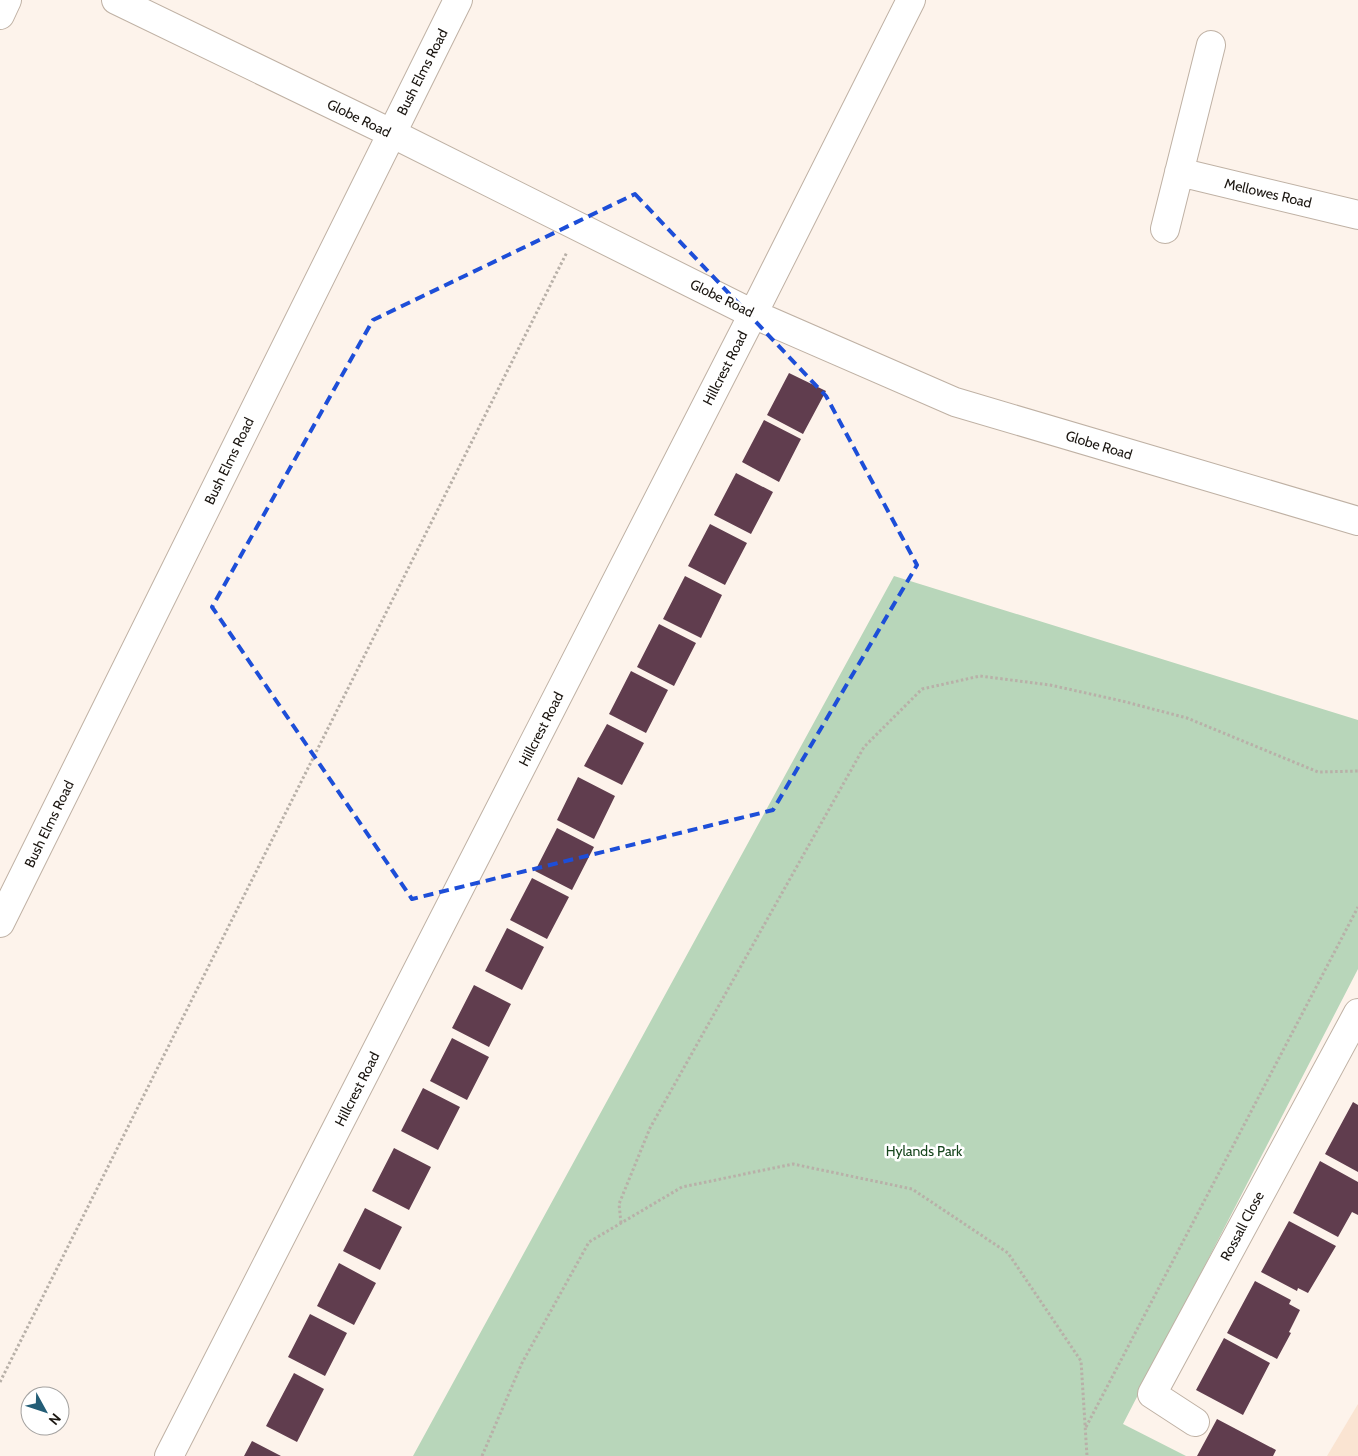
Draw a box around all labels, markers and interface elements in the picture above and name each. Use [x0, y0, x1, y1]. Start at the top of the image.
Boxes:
street label: Bush Elms Road [392, 26, 452, 118]
street label: Globe Road [324, 95, 394, 141]
street label: Mellowes Road [1223, 174, 1313, 212]
street label: Globe Road [687, 275, 757, 321]
street label: Hillcrest Road [699, 328, 751, 408]
street label: Bush Elms Road [200, 414, 258, 508]
street label: Globe Road [1064, 426, 1134, 464]
street label: Hillcrest Road [515, 689, 567, 769]
street label: Bush Elms Road [20, 777, 78, 871]
street label: Hillcrest Road [331, 1049, 383, 1129]
park label: Hylands Park [886, 1142, 963, 1160]
street label: Rossall Close [1216, 1188, 1268, 1264]
north arrow [20, 1386, 70, 1436]
text: N [45, 1410, 65, 1429]

